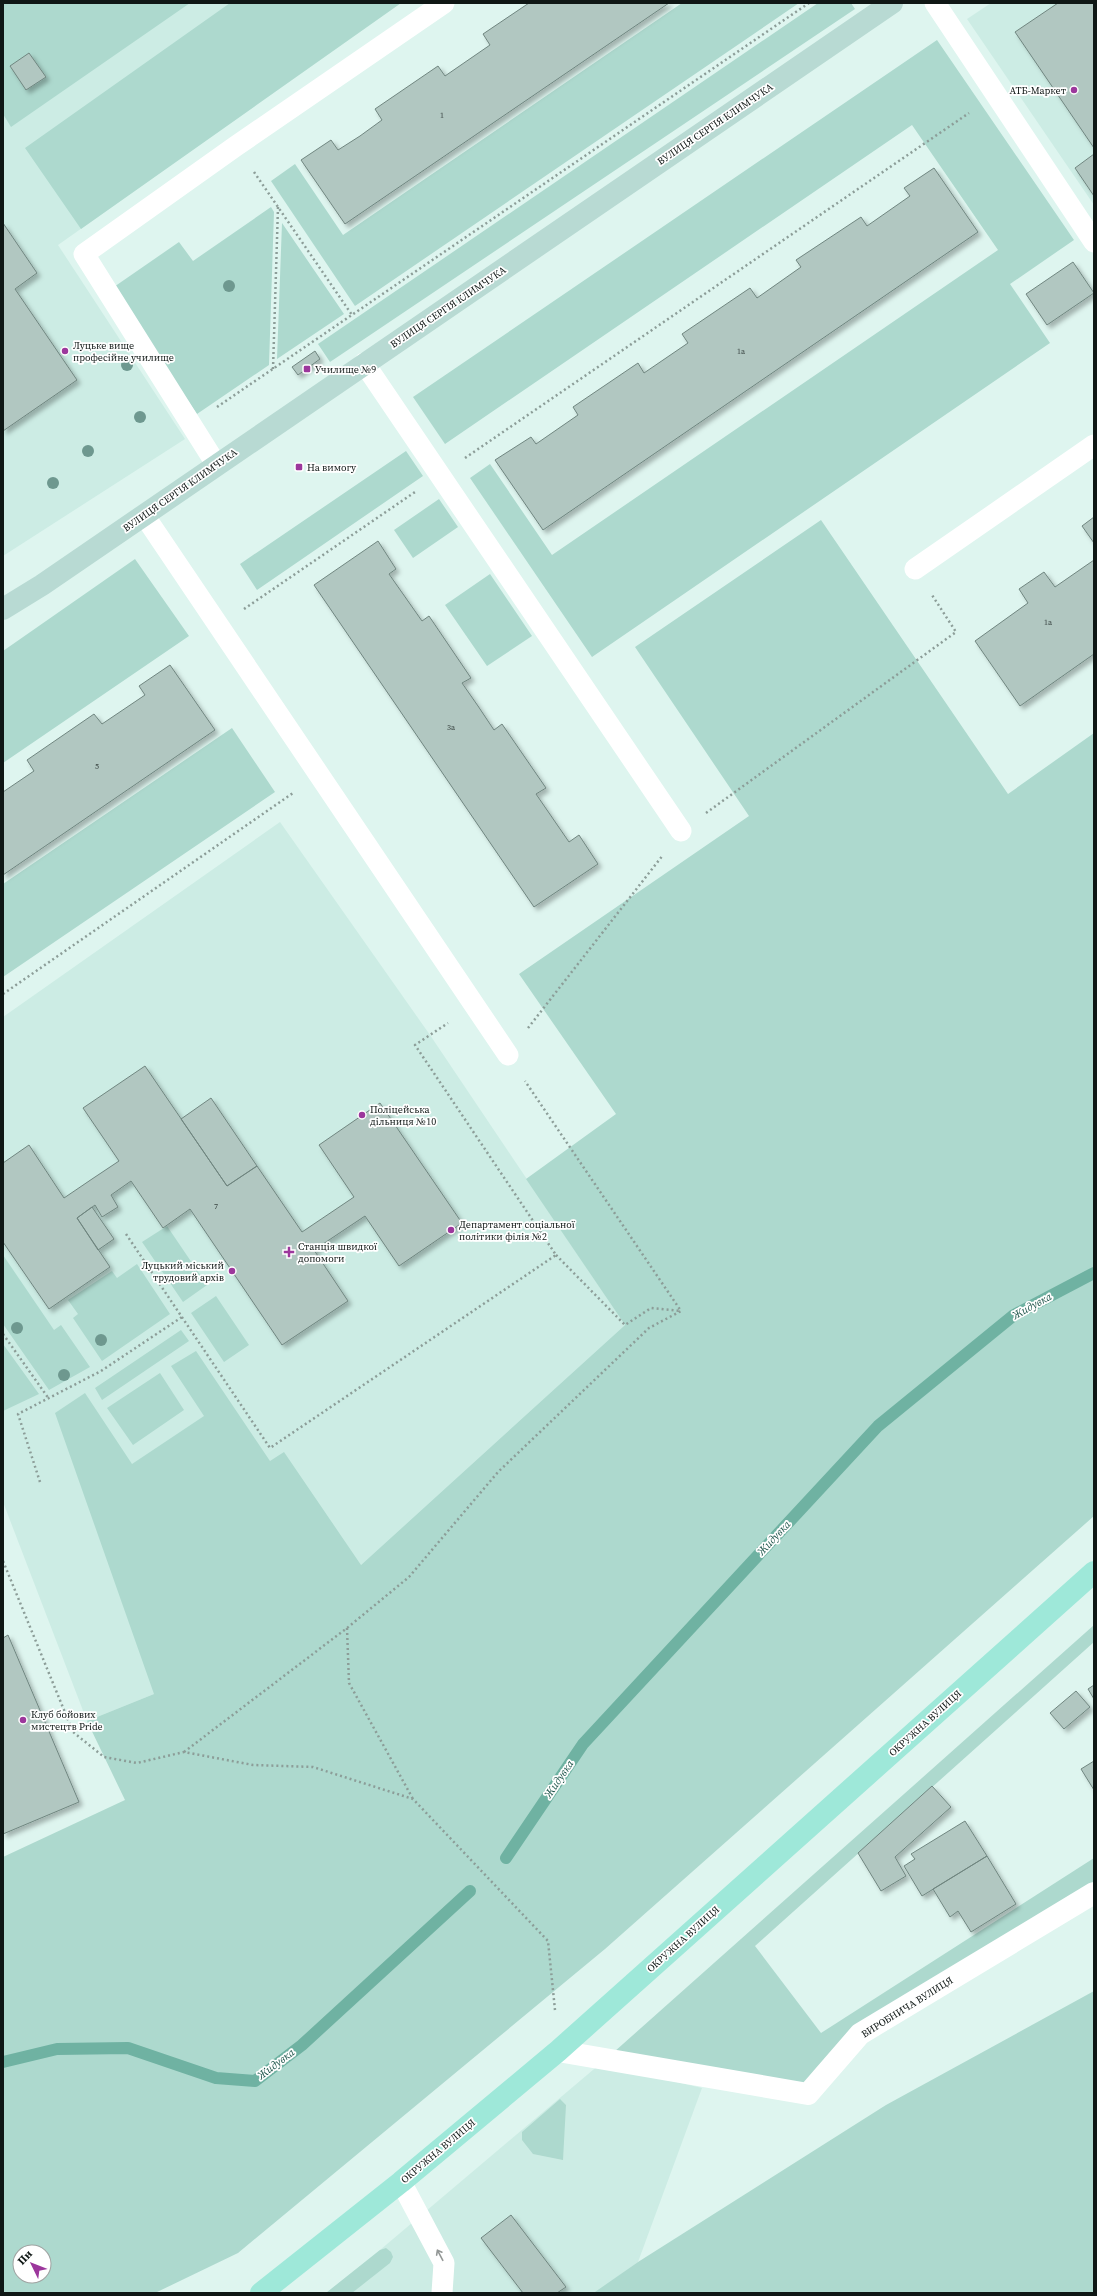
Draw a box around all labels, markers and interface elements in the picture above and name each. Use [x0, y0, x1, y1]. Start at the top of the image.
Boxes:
street label: ВУЛИЦЯ СЕРГІЯ КЛИМЧУКА [655, 80, 776, 168]
place label: АТБ-Маркет [1009, 84, 1067, 97]
marker: АТБ-Маркет [1069, 85, 1079, 95]
house number: 1 [440, 110, 444, 121]
street label: ВУЛИЦЯ СЕРГІЯ КЛИМЧУКА [388, 263, 509, 351]
place label: Луцьке вище професійне училище [73, 339, 174, 364]
marker: Луцьке вище професійне училище [60, 346, 70, 356]
house number: 1а [737, 346, 746, 357]
place label: Училище №9 [315, 363, 376, 376]
marker: Училище №9 [302, 364, 312, 374]
street label: ВУЛИЦЯ СЕРГІЯ КЛИМЧУКА [120, 445, 240, 535]
place label: На вимогу [307, 461, 357, 474]
marker: На вимогу [294, 462, 304, 472]
house number: 1а [1044, 617, 1053, 628]
house number: 3а [447, 722, 456, 733]
house number: 5 [95, 761, 99, 772]
place label: Поліцейська дільниця №10 [370, 1103, 436, 1128]
marker: Поліцейська дільниця №10 [357, 1110, 367, 1120]
house number: 7 [214, 1201, 218, 1212]
place label: Департамент соціальної політики філія №2 [459, 1218, 576, 1243]
marker: Департамент соціальної політики філія №2 [446, 1225, 456, 1235]
place label: Станція швидкої допомоги [298, 1240, 378, 1265]
marker: Станція швидкої допомоги [283, 1246, 295, 1258]
place label: Луцький міський трудовий архів [141, 1259, 225, 1284]
marker: Луцький міський трудовий архів [227, 1266, 237, 1276]
water label: Жидувка [1009, 1289, 1055, 1323]
water label: Жидувка [753, 1517, 794, 1560]
street label: ОКРУЖНА ВУЛИЦЯ [886, 1687, 964, 1759]
place label: Клуб бойових мистецтв Pride [31, 1708, 103, 1733]
marker: Клуб бойових мистецтв Pride [18, 1715, 28, 1725]
water label: Жидувка [540, 1757, 577, 1802]
street label: ОКРУЖНА ВУЛИЦЯ [644, 1903, 722, 1975]
street label: ВИРОБНИЧА ВУЛИЦЯ [859, 1973, 956, 2040]
water label: Жидувка [254, 2045, 298, 2083]
street label: ОКРУЖНА ВУЛИЦЯ [398, 2116, 478, 2186]
north arrow [12, 2244, 52, 2284]
text: Пн [14, 2247, 36, 2268]
one-way arrow [436, 2249, 443, 2261]

